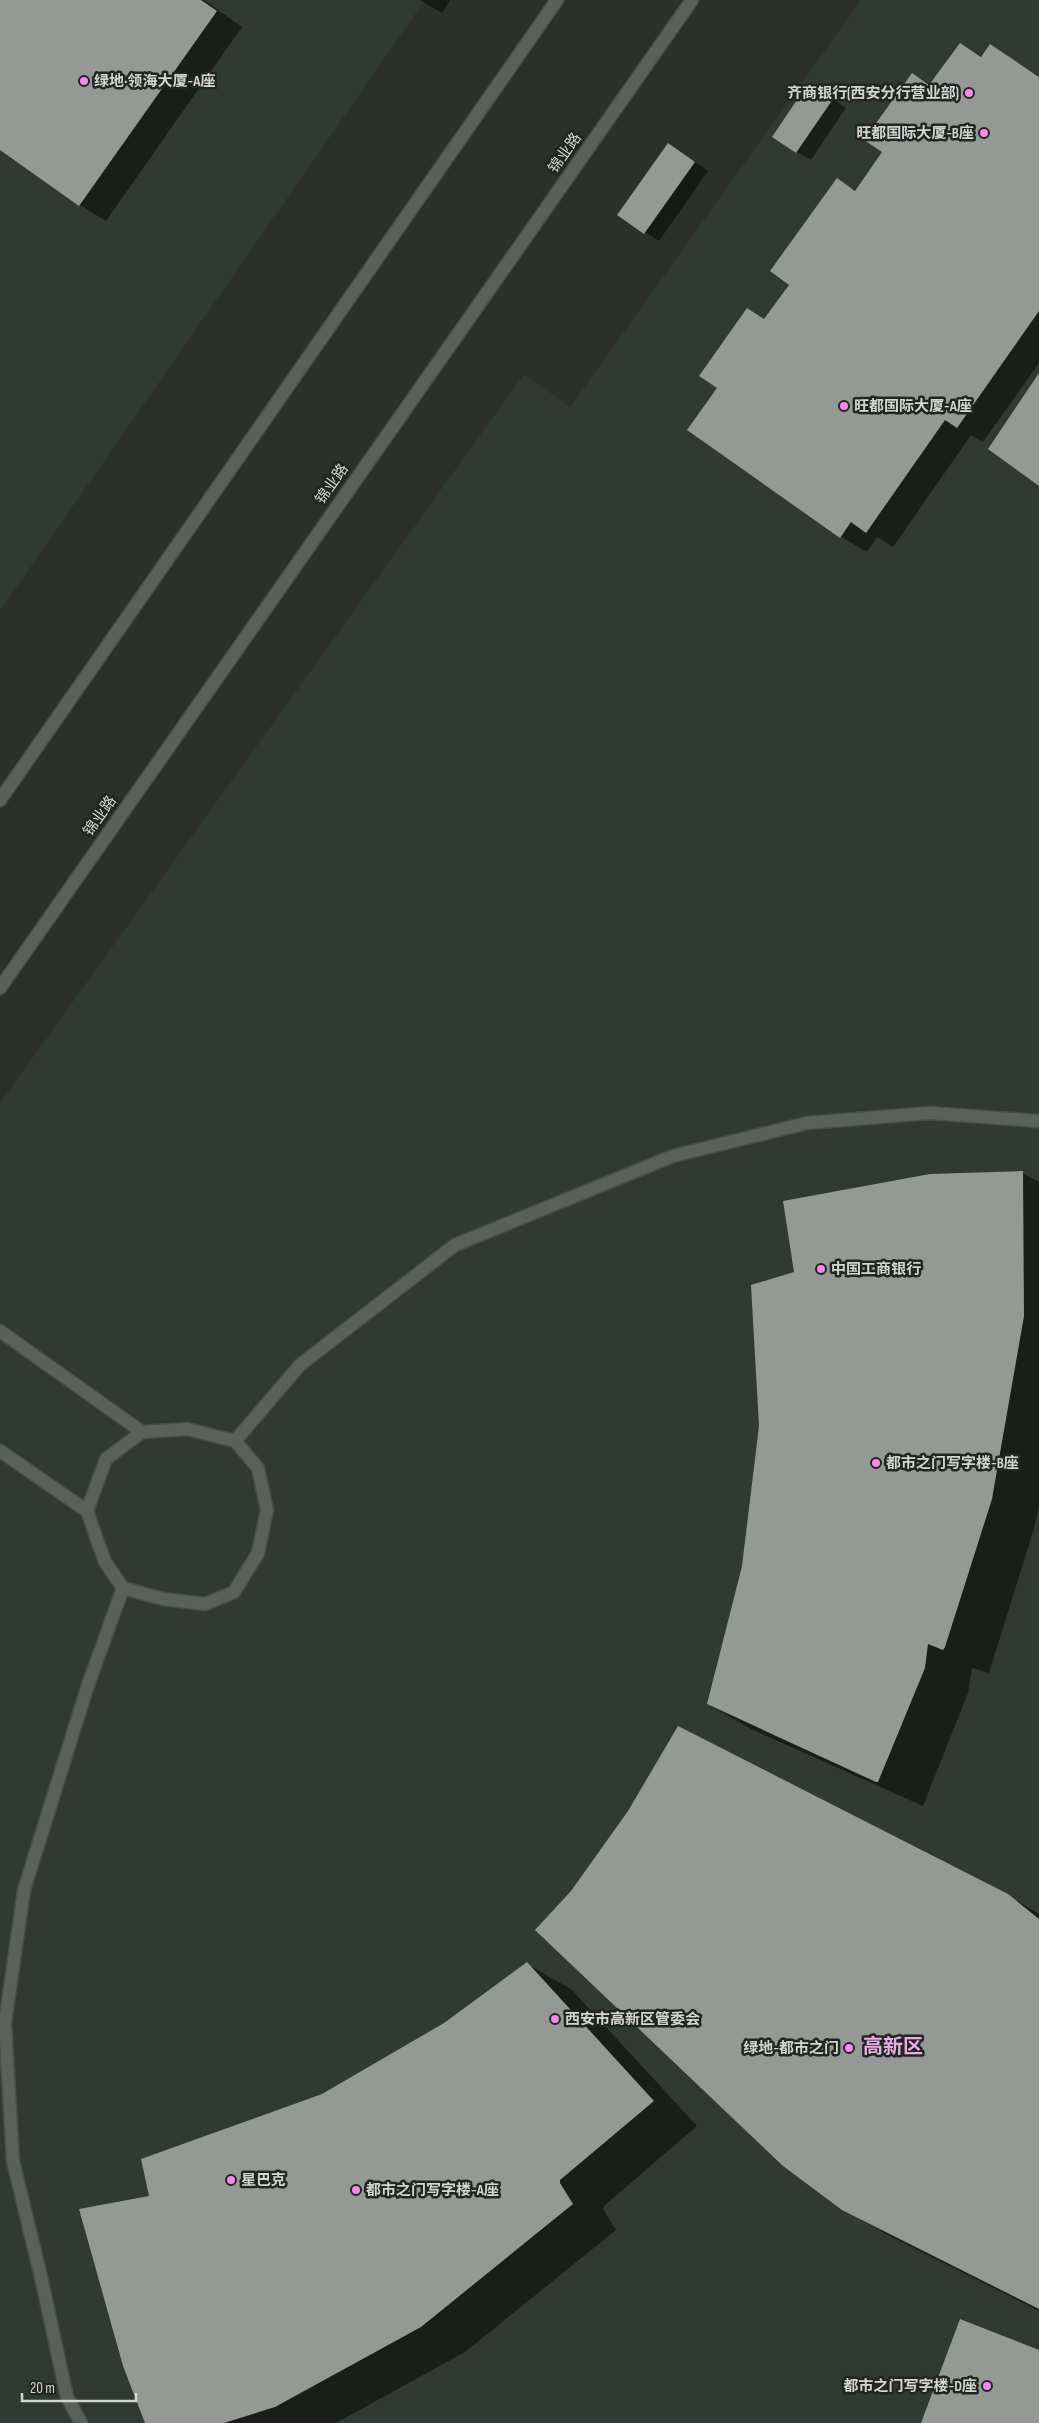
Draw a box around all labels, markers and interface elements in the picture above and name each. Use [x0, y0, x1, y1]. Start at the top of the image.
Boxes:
place label: 绿地·领海大厦-A座 [94, 72, 215, 91]
marker: 绿地·领海大厦-A座 [78, 75, 90, 87]
place label: 齐商银行(西安分行营业部) [787, 84, 959, 103]
marker: 齐商银行(西安分行营业部) [963, 87, 975, 99]
place label: 旺都国际大厦-B座 [856, 124, 974, 143]
marker: 旺都国际大厦-B座 [978, 127, 990, 139]
street label: 锦业路 [544, 129, 586, 177]
place label: 旺都国际大厦-A座 [854, 397, 972, 416]
marker: 旺都国际大厦-A座 [838, 400, 850, 412]
street label: 锦业路 [311, 460, 353, 508]
street label: 锦业路 [79, 792, 121, 840]
place label: 中国工商银行 [831, 1260, 921, 1279]
marker: 中国工商银行 [815, 1263, 827, 1275]
place label: 都市之门写字楼-B座 [886, 1454, 1019, 1473]
marker: 都市之门写字楼-B座 [870, 1457, 882, 1469]
place label: 西安市高新区管委会 [565, 2010, 700, 2029]
marker: 西安市高新区管委会 [549, 2013, 561, 2025]
district label: 高新区 [863, 2035, 923, 2059]
place label: 绿地-都市之门 [743, 2039, 839, 2058]
marker: 绿地-都市之门 [843, 2042, 855, 2054]
place label: 星巴克 [241, 2171, 286, 2190]
marker: 星巴克 [225, 2174, 237, 2186]
place label: 都市之门写字楼-A座 [366, 2181, 499, 2200]
marker: 都市之门写字楼-A座 [350, 2184, 362, 2196]
scale bar [22, 2370, 136, 2402]
place label: 都市之门写字楼-D座 [843, 2377, 977, 2396]
text: 20 m [30, 2379, 55, 2398]
marker: 都市之门写字楼-D座 [981, 2380, 993, 2392]

